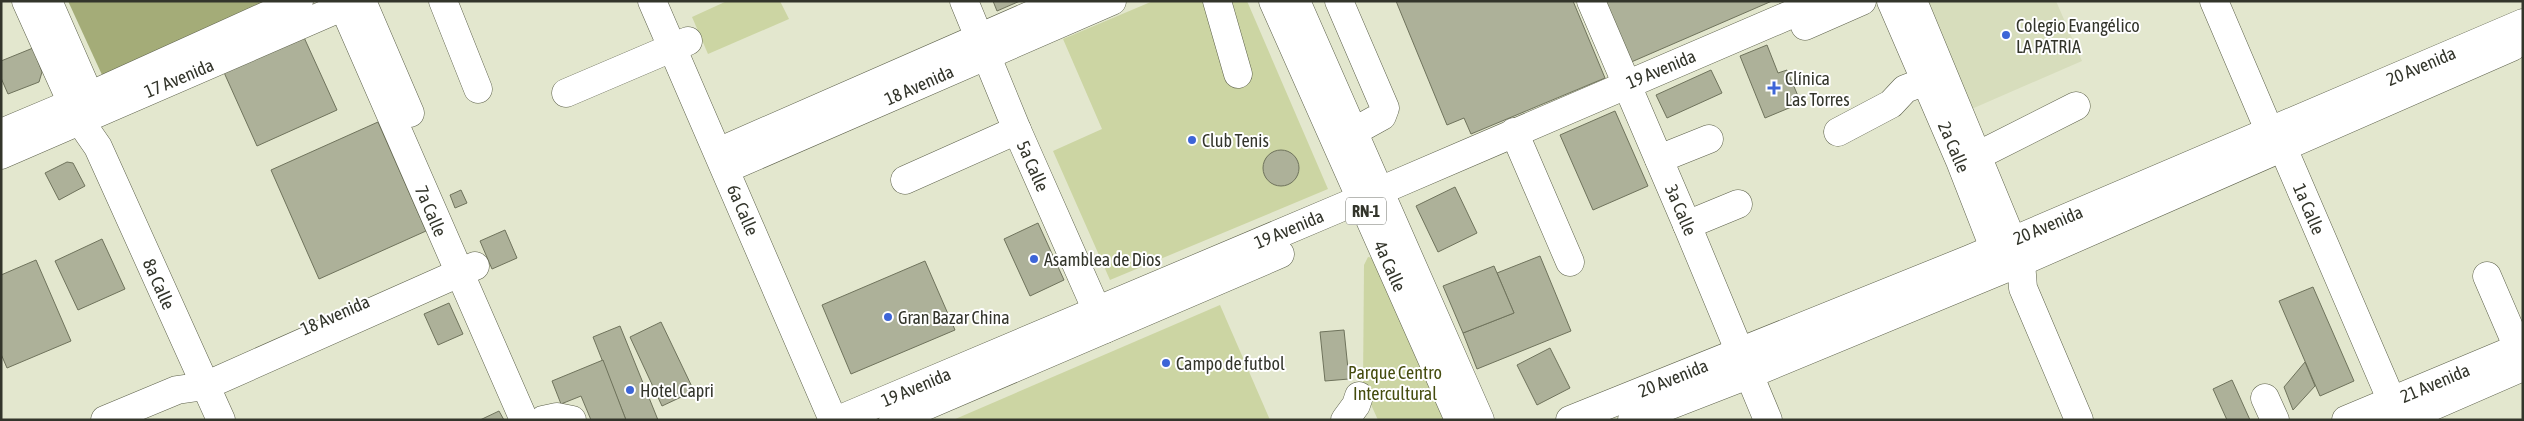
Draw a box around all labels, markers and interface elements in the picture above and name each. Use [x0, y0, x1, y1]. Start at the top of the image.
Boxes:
place label: Colegio Evangélico LA PATRIA [2016, 15, 2140, 57]
marker: Colegio Evangélico LA PATRIA [2000, 29, 2012, 41]
street label: 20 Avenida [2383, 42, 2459, 90]
street label: 19 Avenida [1623, 45, 1699, 93]
street label: 17 Avenida [141, 54, 217, 102]
street label: 18 Avenida [881, 60, 957, 110]
place label: Clínica Las Torres [1785, 68, 1850, 110]
marker: Clínica Las Torres [1767, 81, 1781, 95]
street label: 2a Calle [1934, 118, 1974, 176]
place label: Club Tenis [1202, 130, 1269, 151]
marker: Club Tenis [1186, 134, 1198, 146]
street label: 5a Calle [1013, 137, 1053, 195]
street label: 1a Calle [2289, 180, 2329, 238]
street label: 6a Calle [723, 181, 763, 239]
street label: 3a Calle [1661, 181, 1701, 239]
street label: 7a Calle [411, 182, 451, 240]
road number: RN-1 [1346, 198, 1386, 225]
street label: 20 Avenida [2010, 201, 2086, 249]
street label: 19 Avenida [1251, 205, 1327, 253]
street label: 4a Calle [1370, 237, 1410, 295]
place label: Asamblea de Dios [1044, 249, 1161, 270]
marker: Asamblea de Dios [1028, 253, 1040, 265]
street label: 8a Calle [139, 255, 179, 313]
street label: 18 Avenida [297, 290, 373, 340]
place label: Gran Bazar China [898, 307, 1010, 328]
marker: Gran Bazar China [882, 311, 894, 323]
place label: Campo de futbol [1176, 353, 1285, 374]
street label: 20 Avenida [1635, 355, 1711, 401]
marker: Campo de futbol [1160, 357, 1172, 369]
street label: 21 Avenida [2397, 359, 2473, 407]
park label: Parque Centro Intercultural [1348, 362, 1442, 404]
street label: 19 Avenida [878, 363, 954, 411]
place label: Hotel Capri [640, 380, 714, 401]
marker: Hotel Capri [624, 384, 636, 396]

